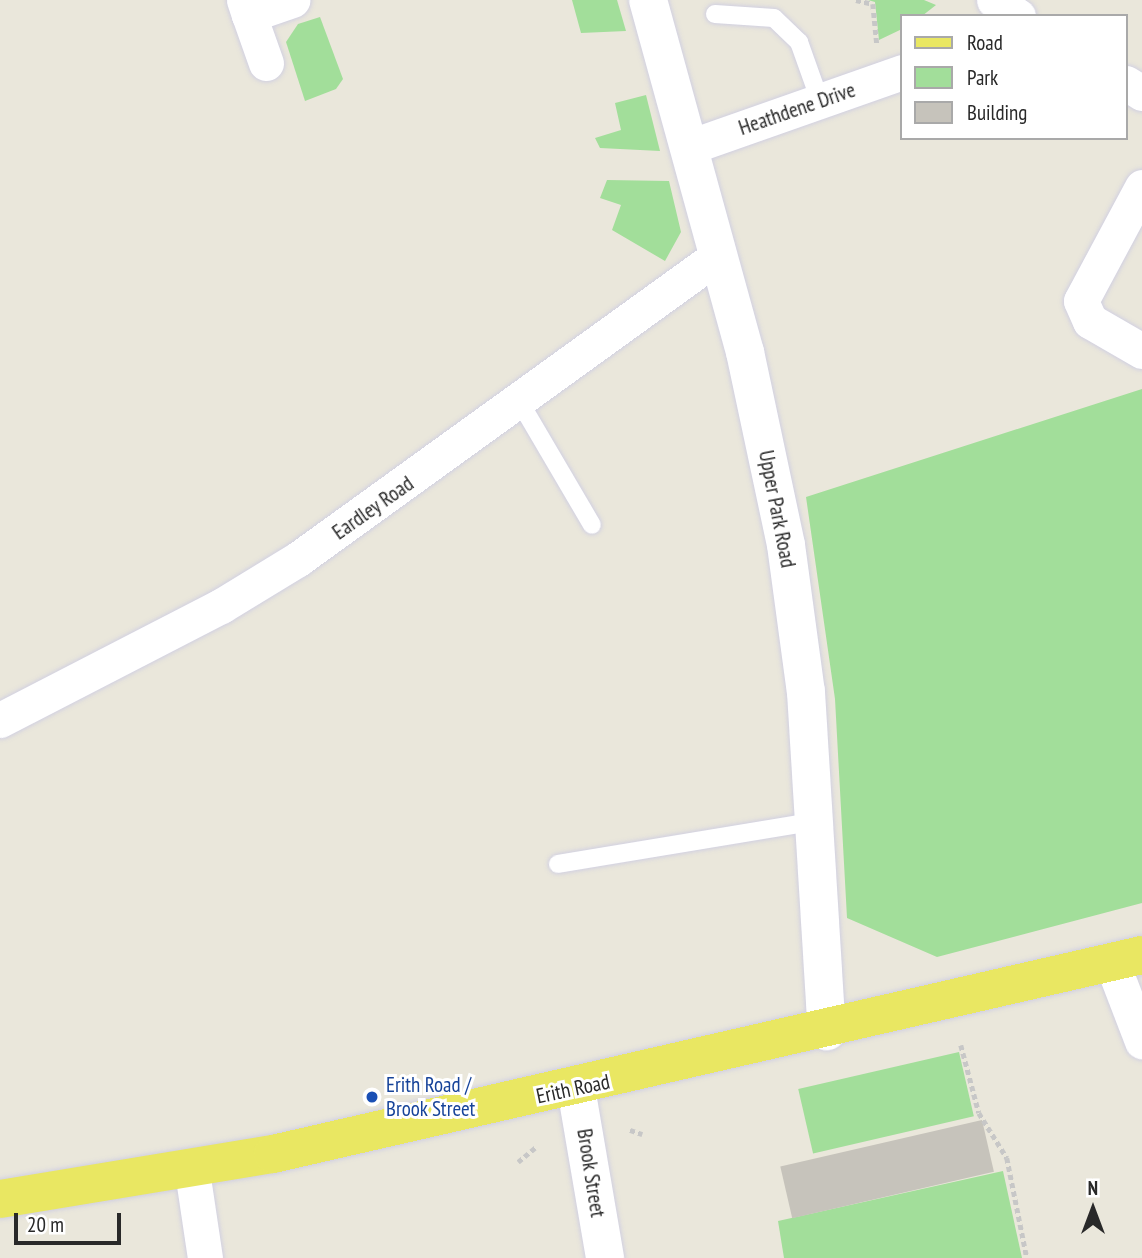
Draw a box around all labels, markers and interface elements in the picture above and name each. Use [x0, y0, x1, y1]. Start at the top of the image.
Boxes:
legend [900, 14, 1128, 140]
text: Road [967, 29, 1003, 56]
text: Park [967, 64, 998, 91]
street label: Heathdene Drive [735, 77, 859, 141]
text: Building [967, 99, 1027, 126]
street label: Upper Park Road [753, 448, 801, 570]
street label: Eardley Road [327, 471, 419, 545]
street label: Erith Road [534, 1069, 612, 1109]
place label: Erith Road / Brook Street [386, 1072, 476, 1122]
marker: Erith Road / Brook Street [364, 1089, 380, 1105]
street label: Brook Street [572, 1127, 610, 1219]
north arrow [1058, 1174, 1128, 1244]
text: N [1088, 1176, 1098, 1200]
scale bar [18, 1198, 124, 1242]
text: 20 m [27, 1211, 64, 1238]

